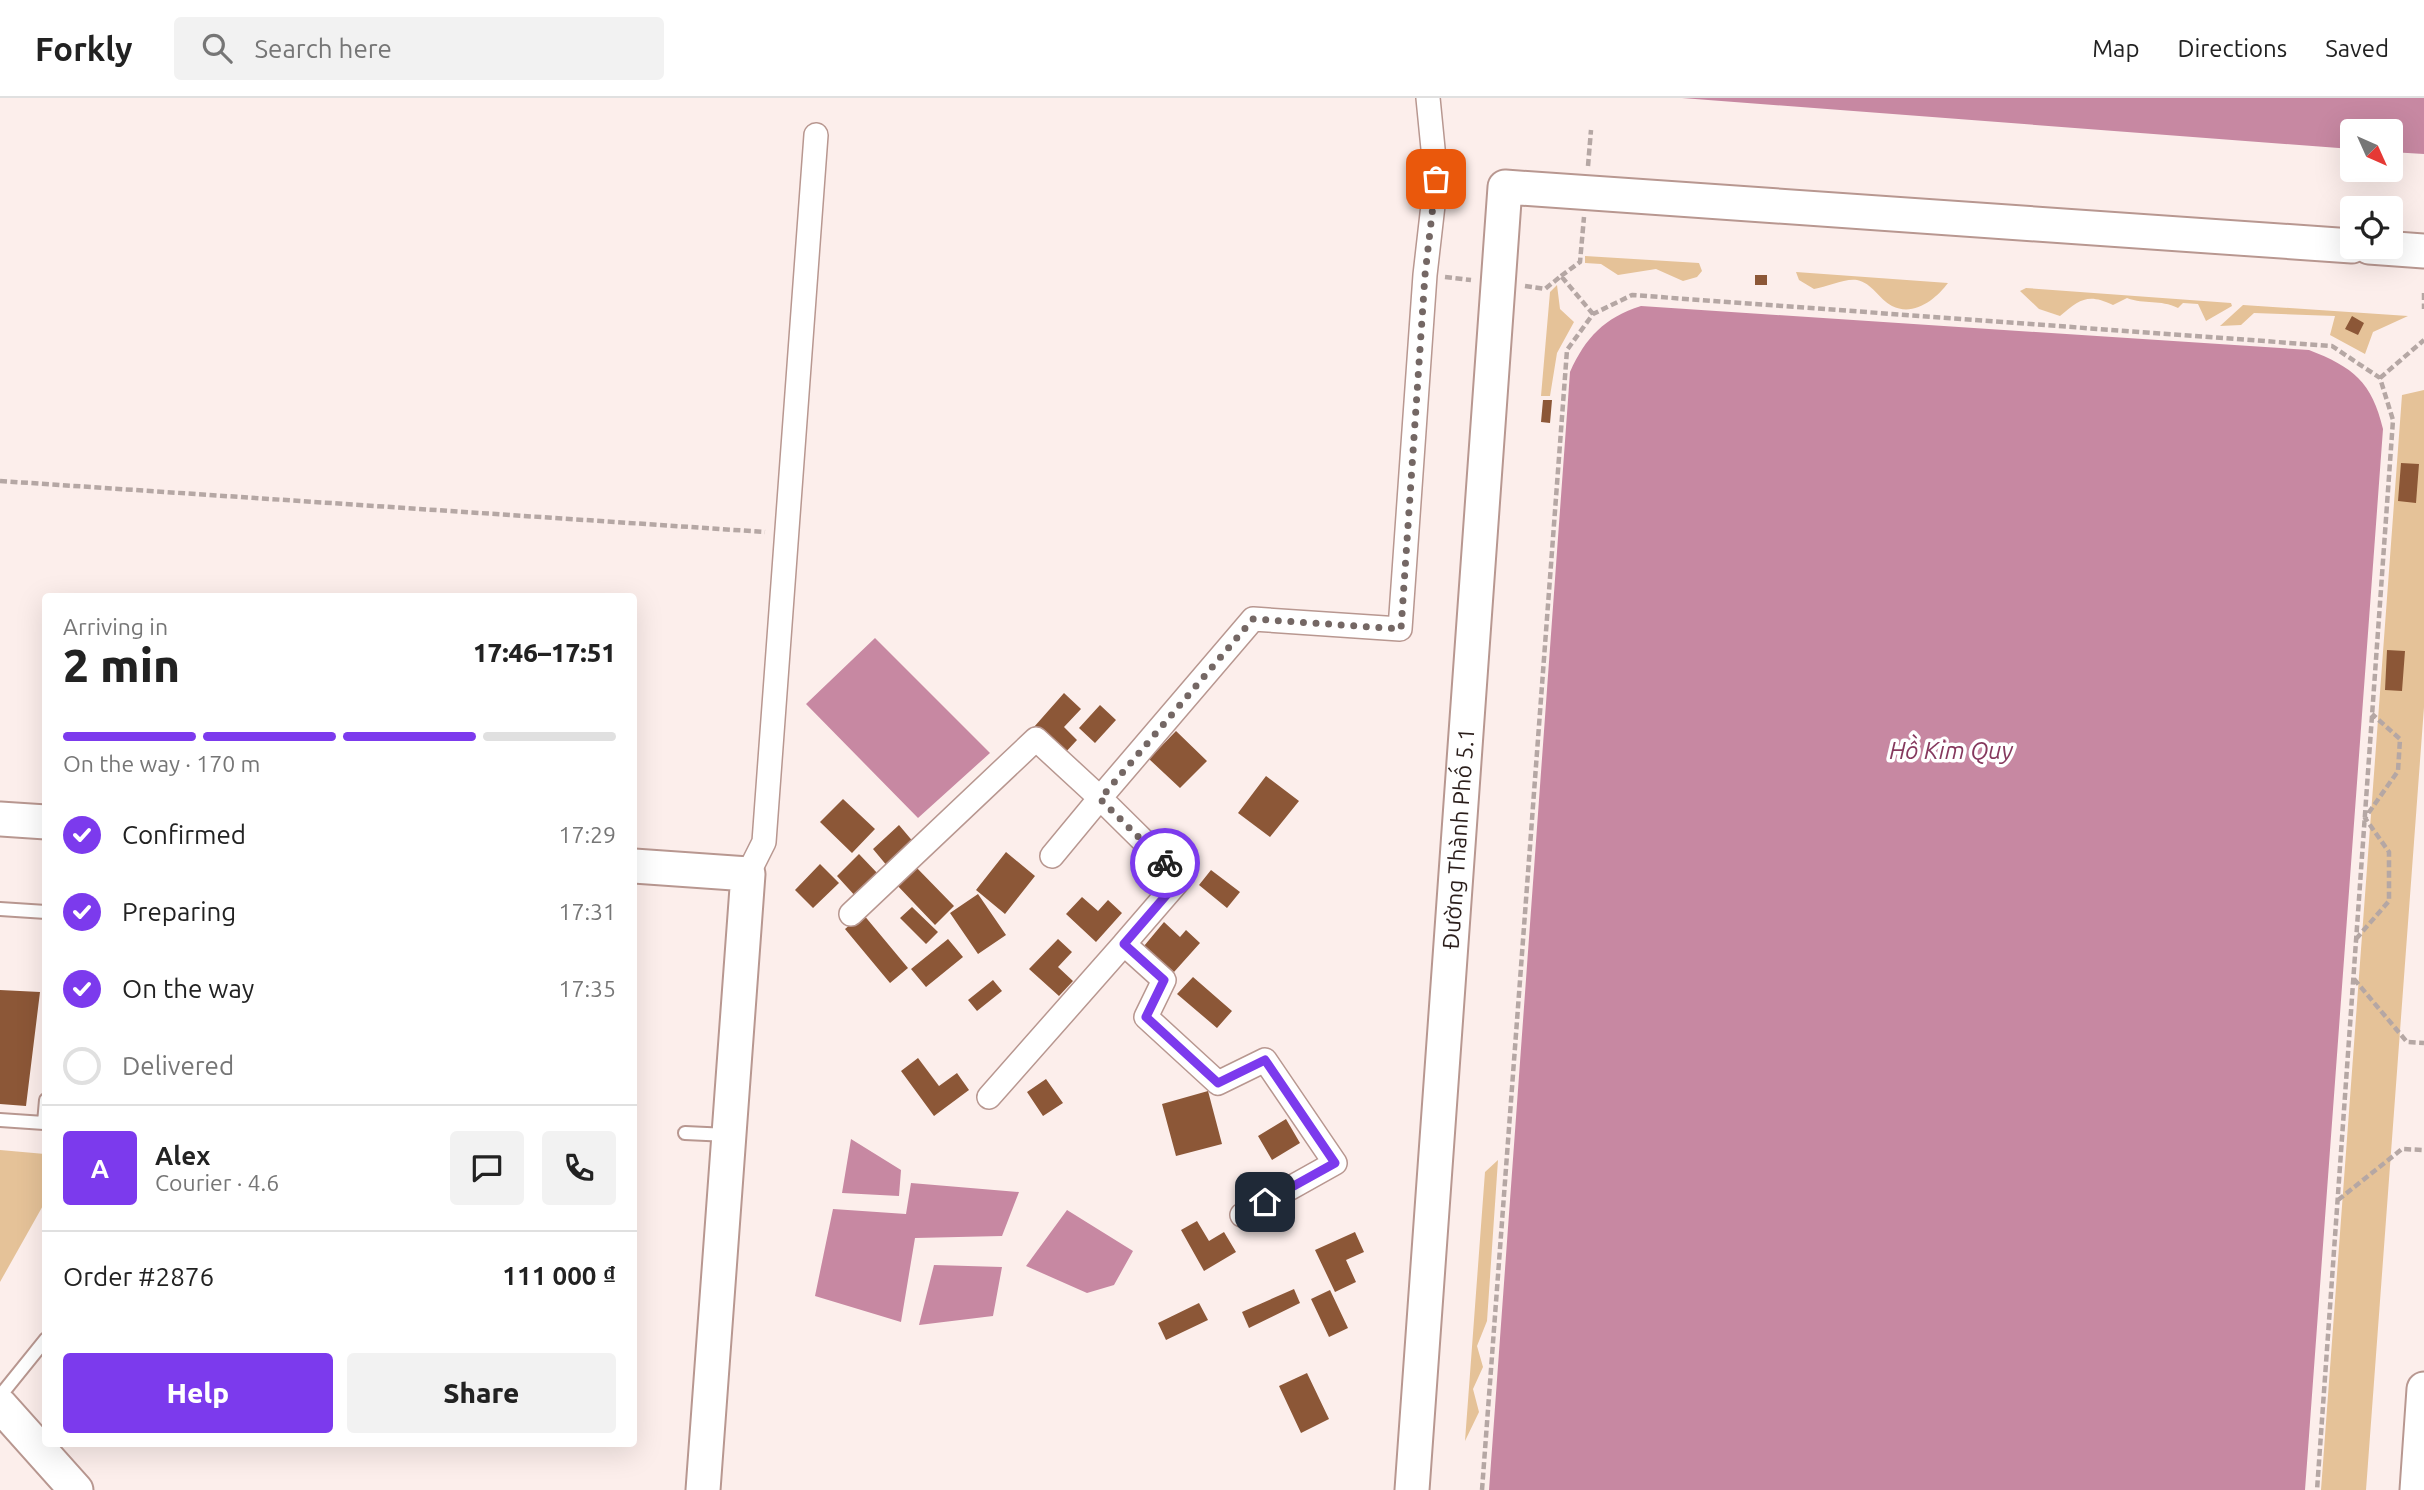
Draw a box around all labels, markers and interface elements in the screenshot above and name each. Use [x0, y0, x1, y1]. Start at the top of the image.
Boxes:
search box [174, 17, 664, 80]
icon: search [198, 29, 236, 67]
text: Forkly [35, 30, 132, 67]
text: Search here [254, 34, 392, 63]
text: Map [2092, 35, 2139, 62]
text: Directions [2177, 35, 2287, 62]
text: Saved [2325, 35, 2389, 62]
north arrow [2340, 119, 2403, 182]
map controls [2340, 119, 2403, 259]
pin [1406, 149, 1466, 209]
icon: bag [1417, 160, 1455, 198]
button: locate [2340, 196, 2403, 259]
text: Arriving in [63, 614, 168, 639]
text: 17:46–17:51 [473, 638, 616, 667]
text: 2 min [63, 639, 180, 691]
street label: Đường Thành Phố 5.1 [1438, 727, 1478, 950]
water label: Hồ Kim Quy [1889, 733, 2013, 765]
text: On the way · 170 m [63, 751, 260, 776]
icon: check [63, 816, 101, 854]
text: Confirmed [122, 820, 246, 849]
text: 17:29 [558, 822, 616, 847]
courier [1130, 828, 1200, 898]
icon: bike [1146, 844, 1184, 882]
icon: check [63, 893, 101, 931]
text: Preparing [122, 897, 236, 926]
text: 17:31 [558, 899, 616, 924]
icon: check [63, 970, 101, 1008]
text: On the way [122, 974, 254, 1003]
text: 17:35 [558, 976, 616, 1001]
text: Delivered [122, 1051, 234, 1080]
button: chat [450, 1131, 524, 1205]
button: phone [542, 1131, 616, 1205]
text: Alex [155, 1141, 210, 1170]
text: A [91, 1154, 109, 1183]
text: Courier · 4.6 [155, 1170, 279, 1195]
pin [1235, 1172, 1295, 1232]
icon: home [1246, 1183, 1284, 1221]
text: 111 000 ₫ [502, 1261, 616, 1290]
text: Order #2876 [63, 1262, 214, 1291]
button: Help [63, 1353, 333, 1433]
button: Share [347, 1353, 616, 1433]

